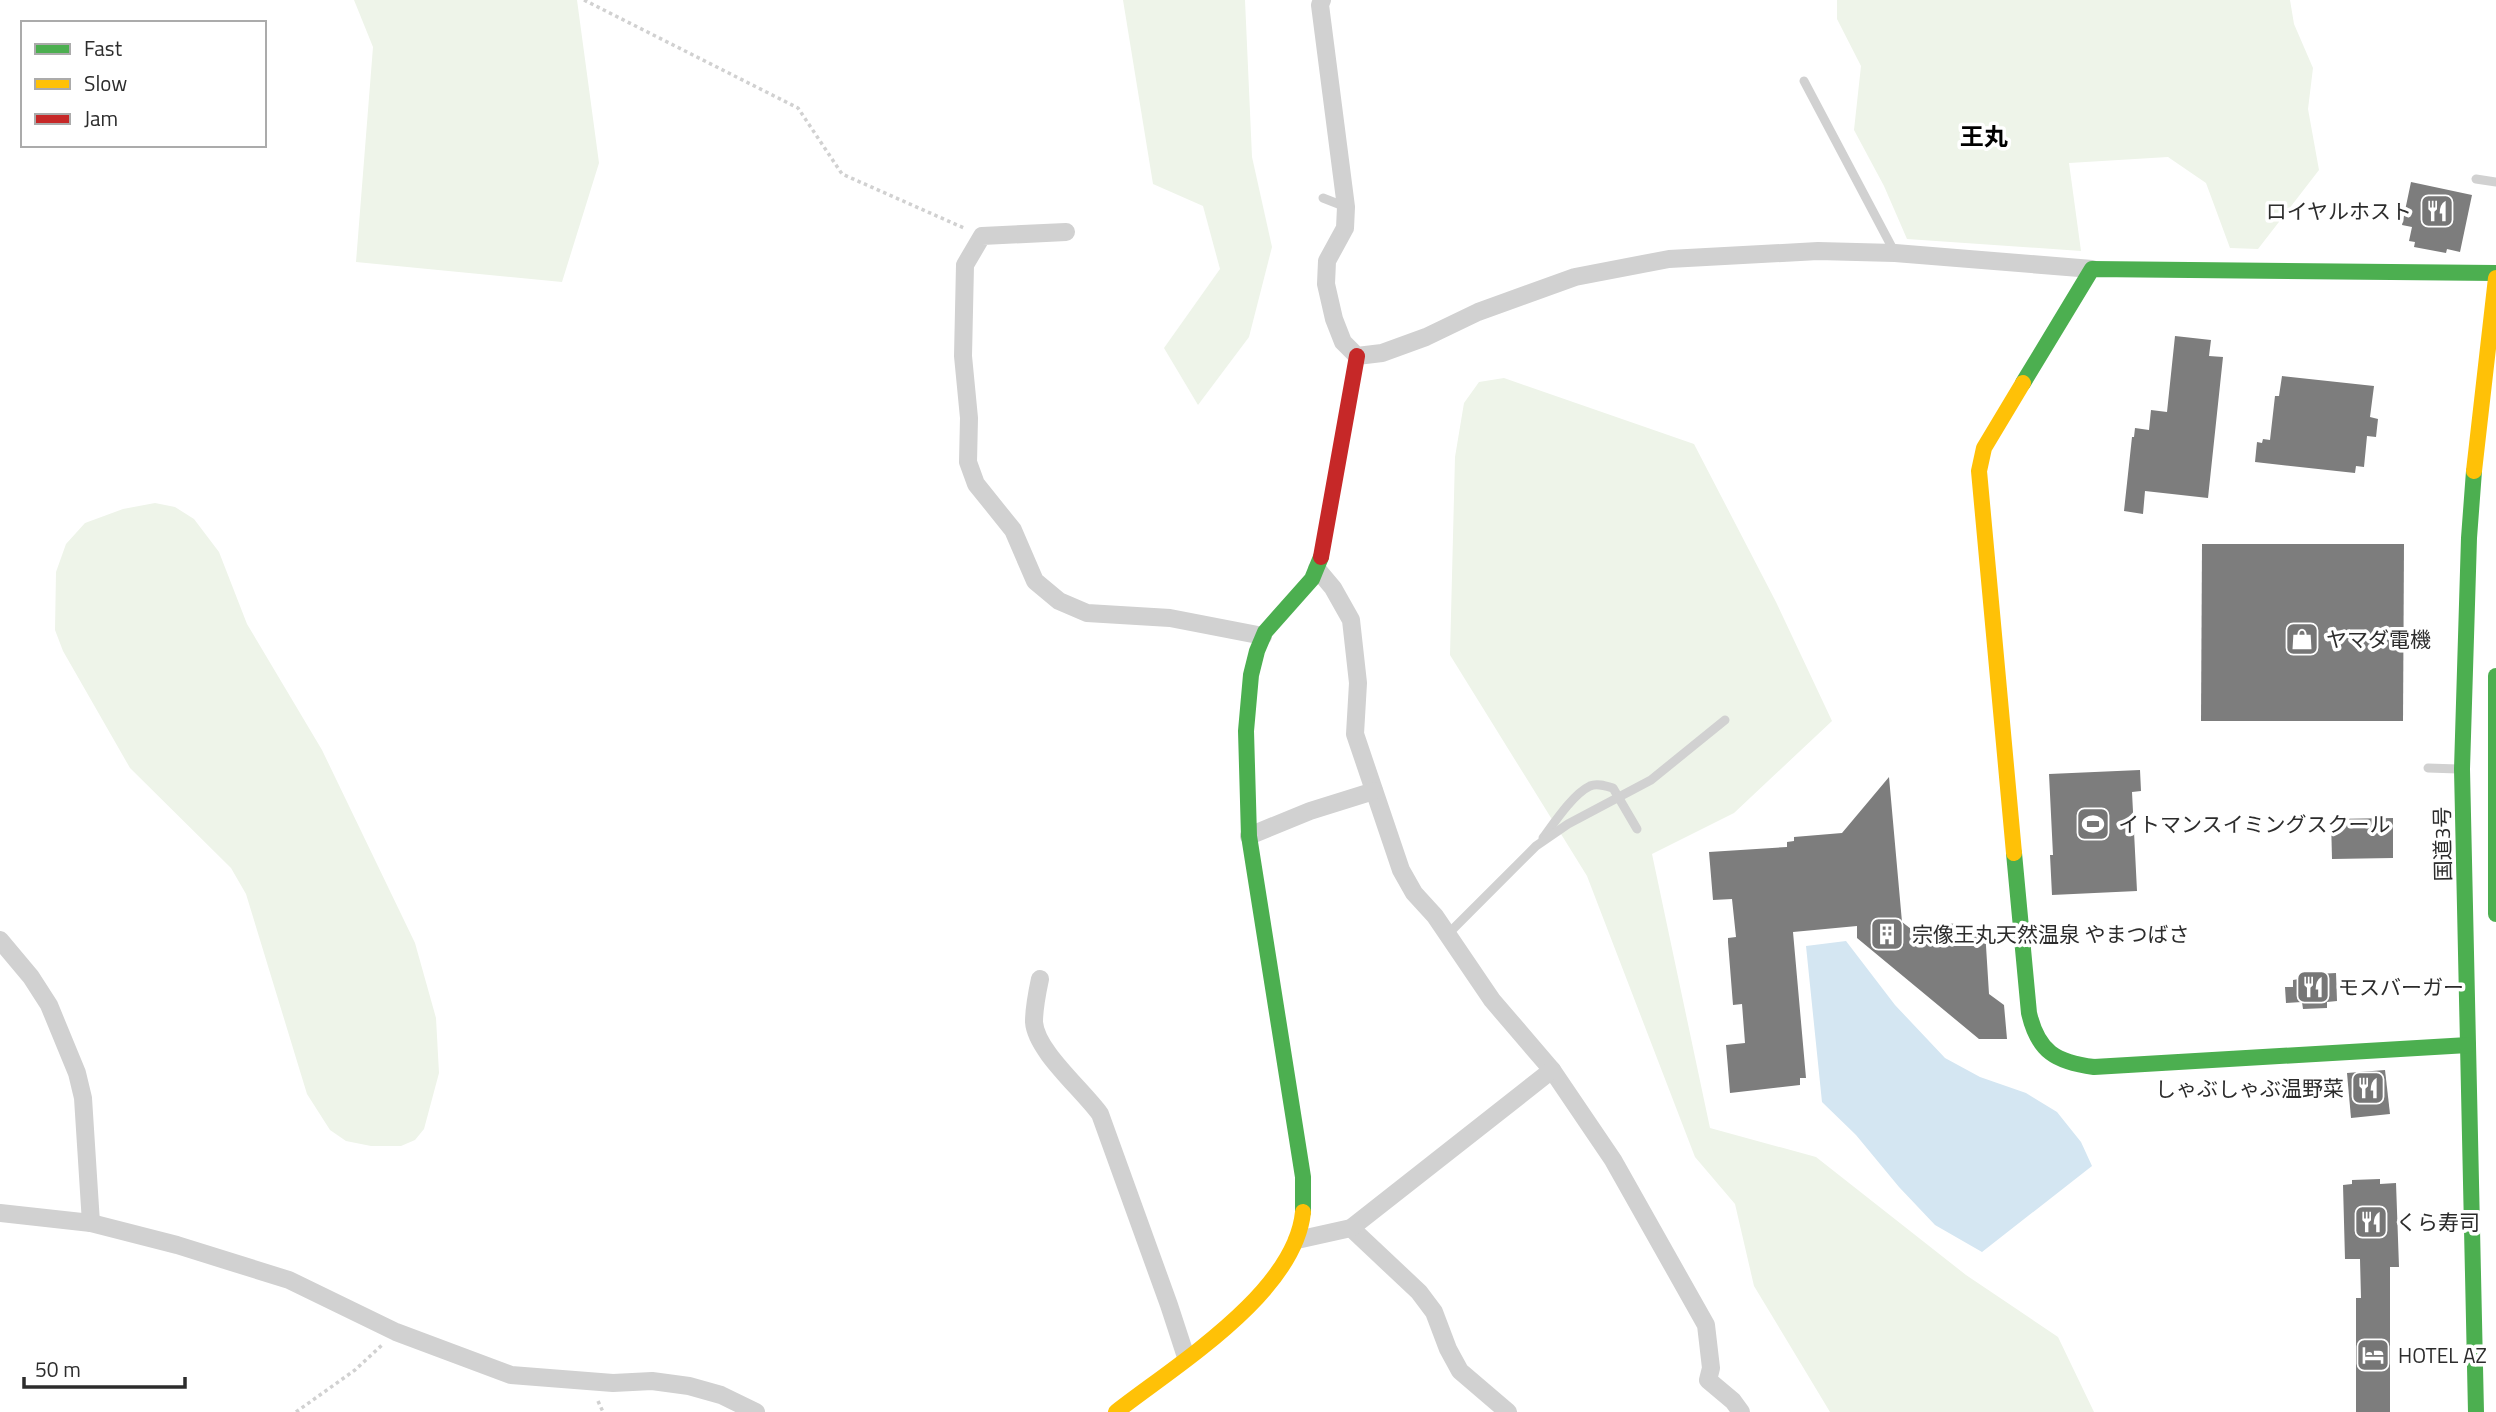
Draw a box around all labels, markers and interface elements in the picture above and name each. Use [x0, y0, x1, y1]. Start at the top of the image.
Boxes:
legend [21, 21, 266, 147]
text: Fast [84, 32, 123, 64]
text: Slow [84, 67, 127, 99]
text: Jam [84, 102, 118, 134]
district label: 王丸 [1960, 118, 2008, 154]
restaurant icon: ロイヤルホスト [2418, 192, 2456, 230]
place label: ロイヤルホスト [2266, 195, 2412, 227]
shop icon: ヤマダ電機 [2283, 620, 2321, 658]
place label: ヤマダ電機 [2326, 623, 2431, 655]
sports icon: イトマンスイミングスクール [2074, 805, 2112, 843]
street label: 国道3号 [2425, 806, 2459, 882]
place label: イトマンスイミングスクール [2118, 808, 2391, 840]
building icon: 宗像王丸天然温泉 やまつばさ [1868, 915, 1906, 953]
place label: 宗像王丸天然温泉 やまつばさ [1912, 918, 2190, 950]
restaurant icon: モスバーガー [2294, 968, 2332, 1006]
place label: モスバーガー [2338, 971, 2464, 1003]
restaurant icon: しゃぶしゃぶ温野菜 [2349, 1069, 2387, 1107]
place label: しゃぶしゃぶ温野菜 [2155, 1072, 2344, 1104]
restaurant icon: くら寿司 [2352, 1203, 2390, 1241]
place label: くら寿司 [2396, 1206, 2480, 1238]
hotel icon: HOTEL AZ [2354, 1336, 2392, 1374]
place label: HOTEL AZ [2398, 1339, 2487, 1371]
scale bar [24, 1346, 186, 1390]
text: 50 m [35, 1353, 81, 1385]

